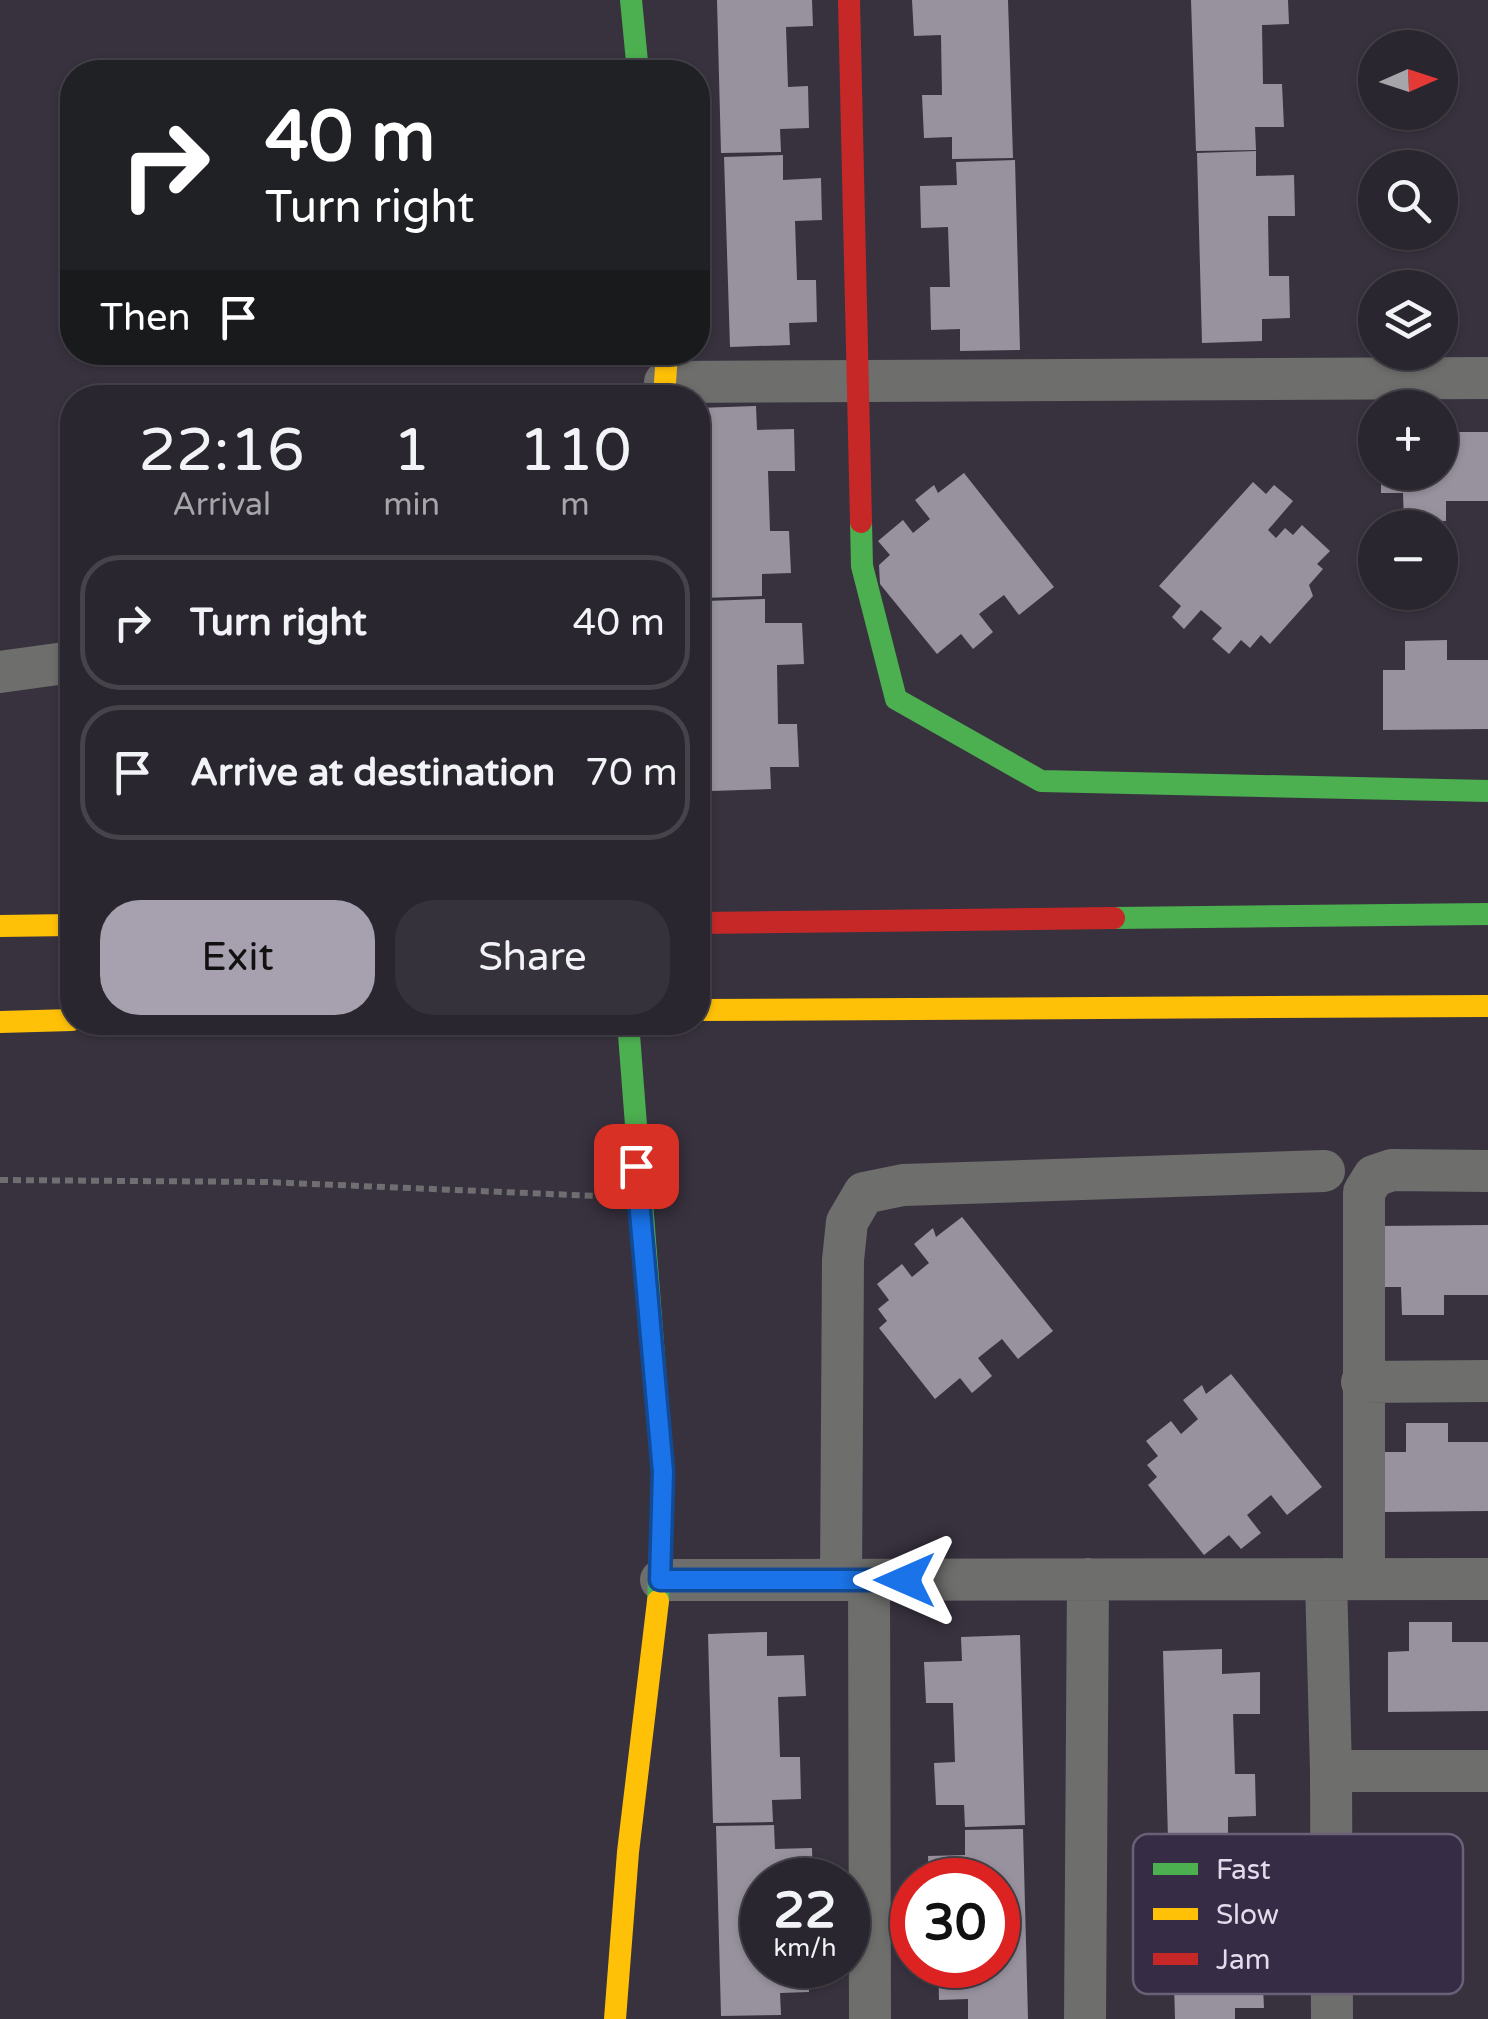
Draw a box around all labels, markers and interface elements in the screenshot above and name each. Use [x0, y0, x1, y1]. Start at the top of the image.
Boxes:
north arrow [1358, 30, 1458, 130]
map controls [1358, 30, 1458, 610]
text: 40 m [265, 96, 435, 180]
icon: right [100, 100, 230, 230]
button: search [1358, 150, 1458, 250]
text: Turn right [265, 181, 474, 235]
button: layers [1358, 270, 1458, 370]
icon: arrive [211, 290, 266, 345]
text: Then [100, 295, 191, 341]
button: + [1358, 390, 1458, 490]
text: 22:16 [138, 415, 305, 487]
text: 1 [393, 415, 430, 487]
text: 110 [518, 415, 632, 487]
text: Arrival [172, 486, 271, 524]
text: min [383, 486, 440, 524]
text: m [560, 486, 590, 524]
button: − [1358, 510, 1458, 610]
icon: right [105, 595, 160, 650]
text: Turn right [190, 600, 367, 646]
text: 40 m [573, 600, 665, 646]
icon: arrive [105, 745, 160, 800]
text: Arrive at destination [190, 750, 555, 796]
text: 70 m [585, 750, 678, 796]
button: Exit [100, 900, 375, 1015]
button: Share [395, 900, 670, 1015]
pin [594, 1124, 679, 1209]
icon: arrive [609, 1139, 664, 1194]
position arrow [853, 1528, 957, 1632]
legend [1133, 1834, 1463, 1994]
text: Fast [1216, 1853, 1271, 1887]
speed limit sign: 30 [890, 1858, 1020, 1988]
text: 22 [774, 1881, 836, 1941]
text: Slow [1216, 1898, 1279, 1932]
text: km/h [774, 1933, 836, 1963]
text: Jam [1216, 1943, 1271, 1977]

